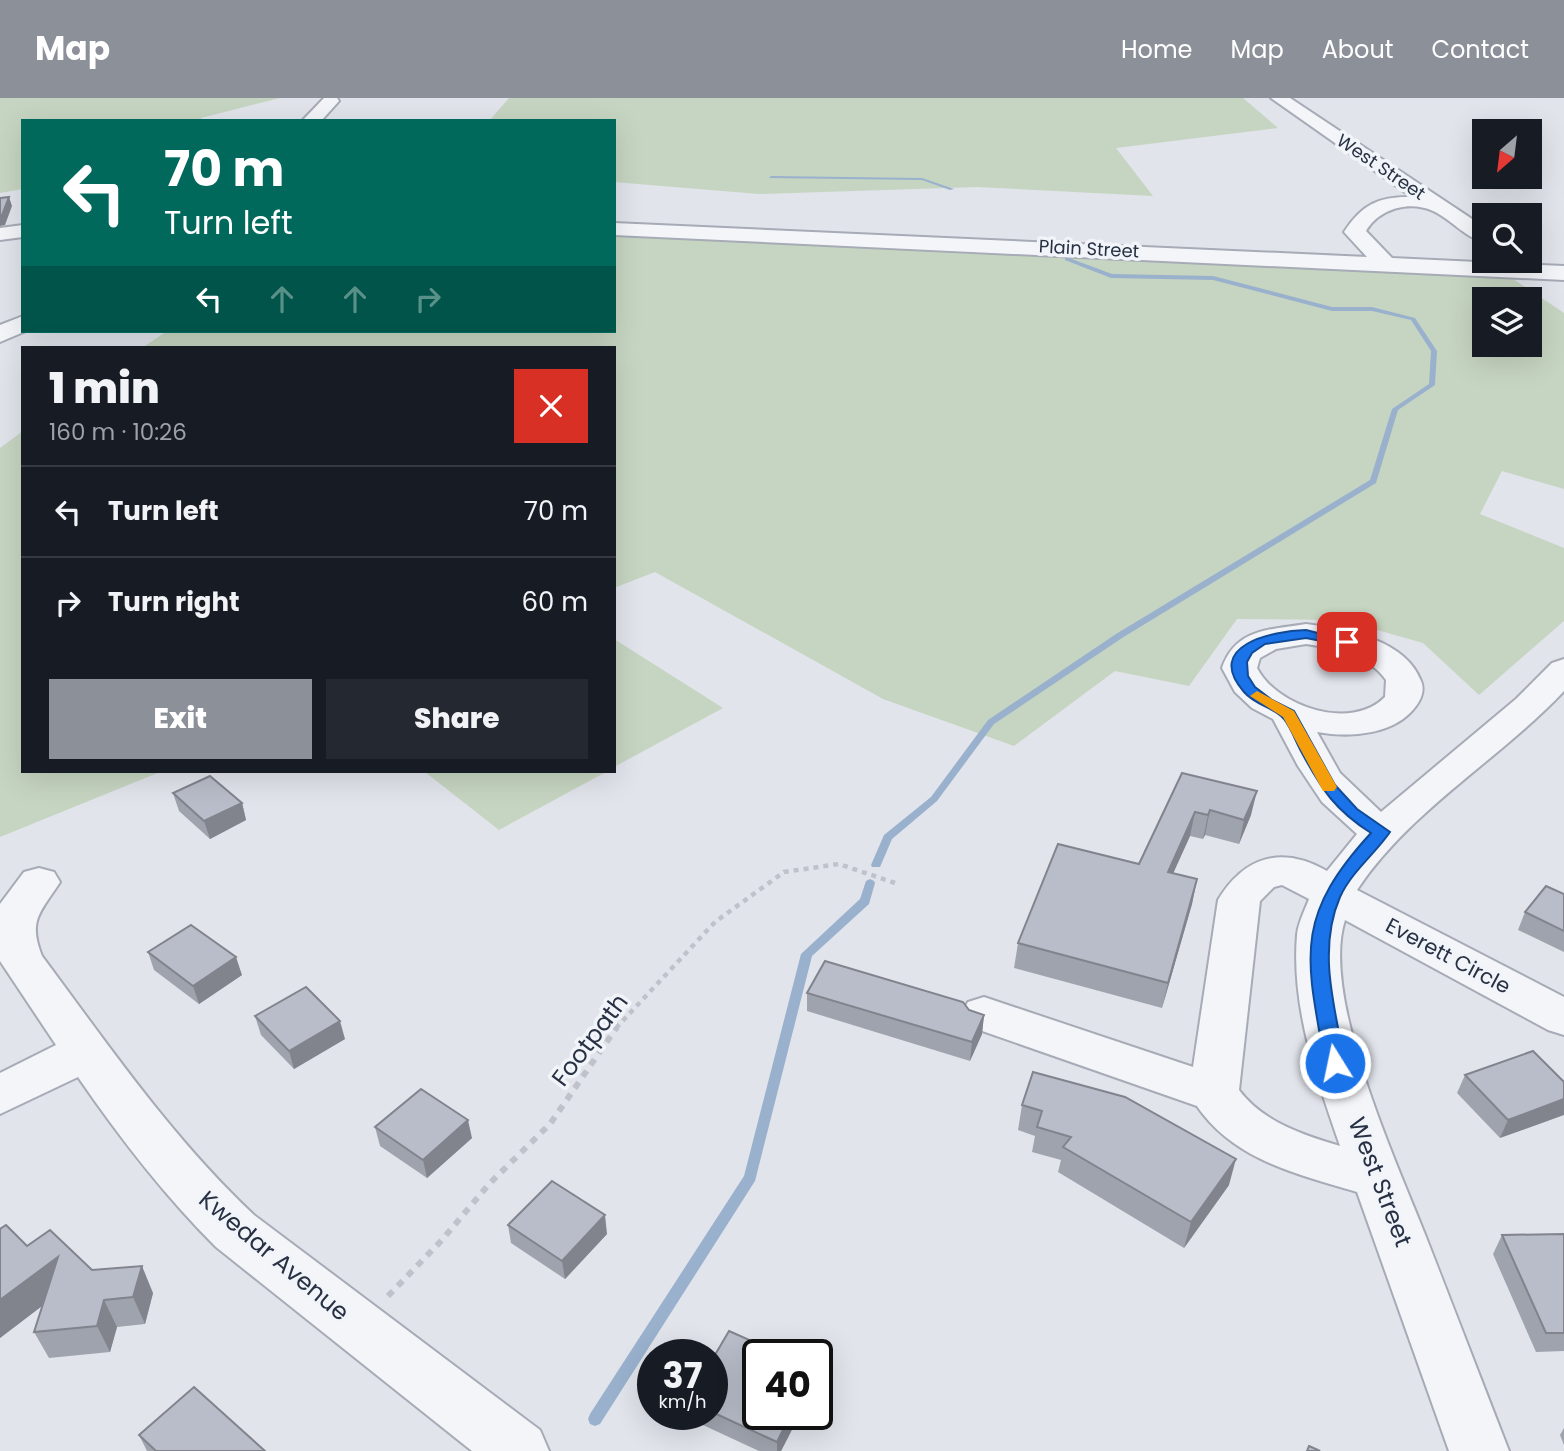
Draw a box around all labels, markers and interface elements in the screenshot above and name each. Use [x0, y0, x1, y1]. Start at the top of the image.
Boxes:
text: Map [35, 25, 110, 72]
text: Home [1121, 33, 1193, 66]
text: Map [1231, 33, 1284, 66]
text: About [1322, 33, 1393, 66]
text: Contact [1431, 33, 1529, 66]
north arrow [1472, 119, 1542, 189]
map controls [1472, 119, 1542, 357]
street label: West Street [1332, 128, 1431, 206]
text: 70 m [164, 135, 284, 203]
icon: left [49, 147, 140, 238]
text: Turn left [164, 200, 293, 245]
button: search [1472, 203, 1542, 273]
street label: Plain Street [1038, 233, 1140, 264]
icon: left [190, 280, 228, 318]
icon: ahead [263, 280, 301, 318]
icon: ahead [336, 280, 374, 318]
icon: right [409, 280, 447, 318]
button: layers [1472, 287, 1542, 357]
text: 1 min [49, 359, 160, 418]
button: close [514, 369, 588, 443]
text: 160 m · 10:26 [49, 416, 187, 448]
icon: left [49, 493, 87, 531]
text: Turn left [108, 493, 219, 529]
text: 70 m [524, 493, 588, 529]
icon: right [49, 584, 87, 622]
text: Turn right [108, 584, 240, 620]
text: 60 m [521, 584, 588, 620]
pin [1317, 612, 1377, 672]
icon: arrive [1328, 623, 1366, 661]
button: Exit [49, 679, 312, 759]
button: Share [326, 679, 588, 759]
street label: Everett Circle [1381, 910, 1516, 1001]
street label: Footpath [544, 987, 635, 1093]
position arrow [1298, 1026, 1372, 1100]
street label: West Street [1341, 1112, 1420, 1251]
street label: Kwedar Avenue [192, 1183, 357, 1328]
speed limit sign: 40 [742, 1339, 833, 1430]
text: 37 [663, 1351, 702, 1400]
text: km/h [659, 1389, 706, 1414]

